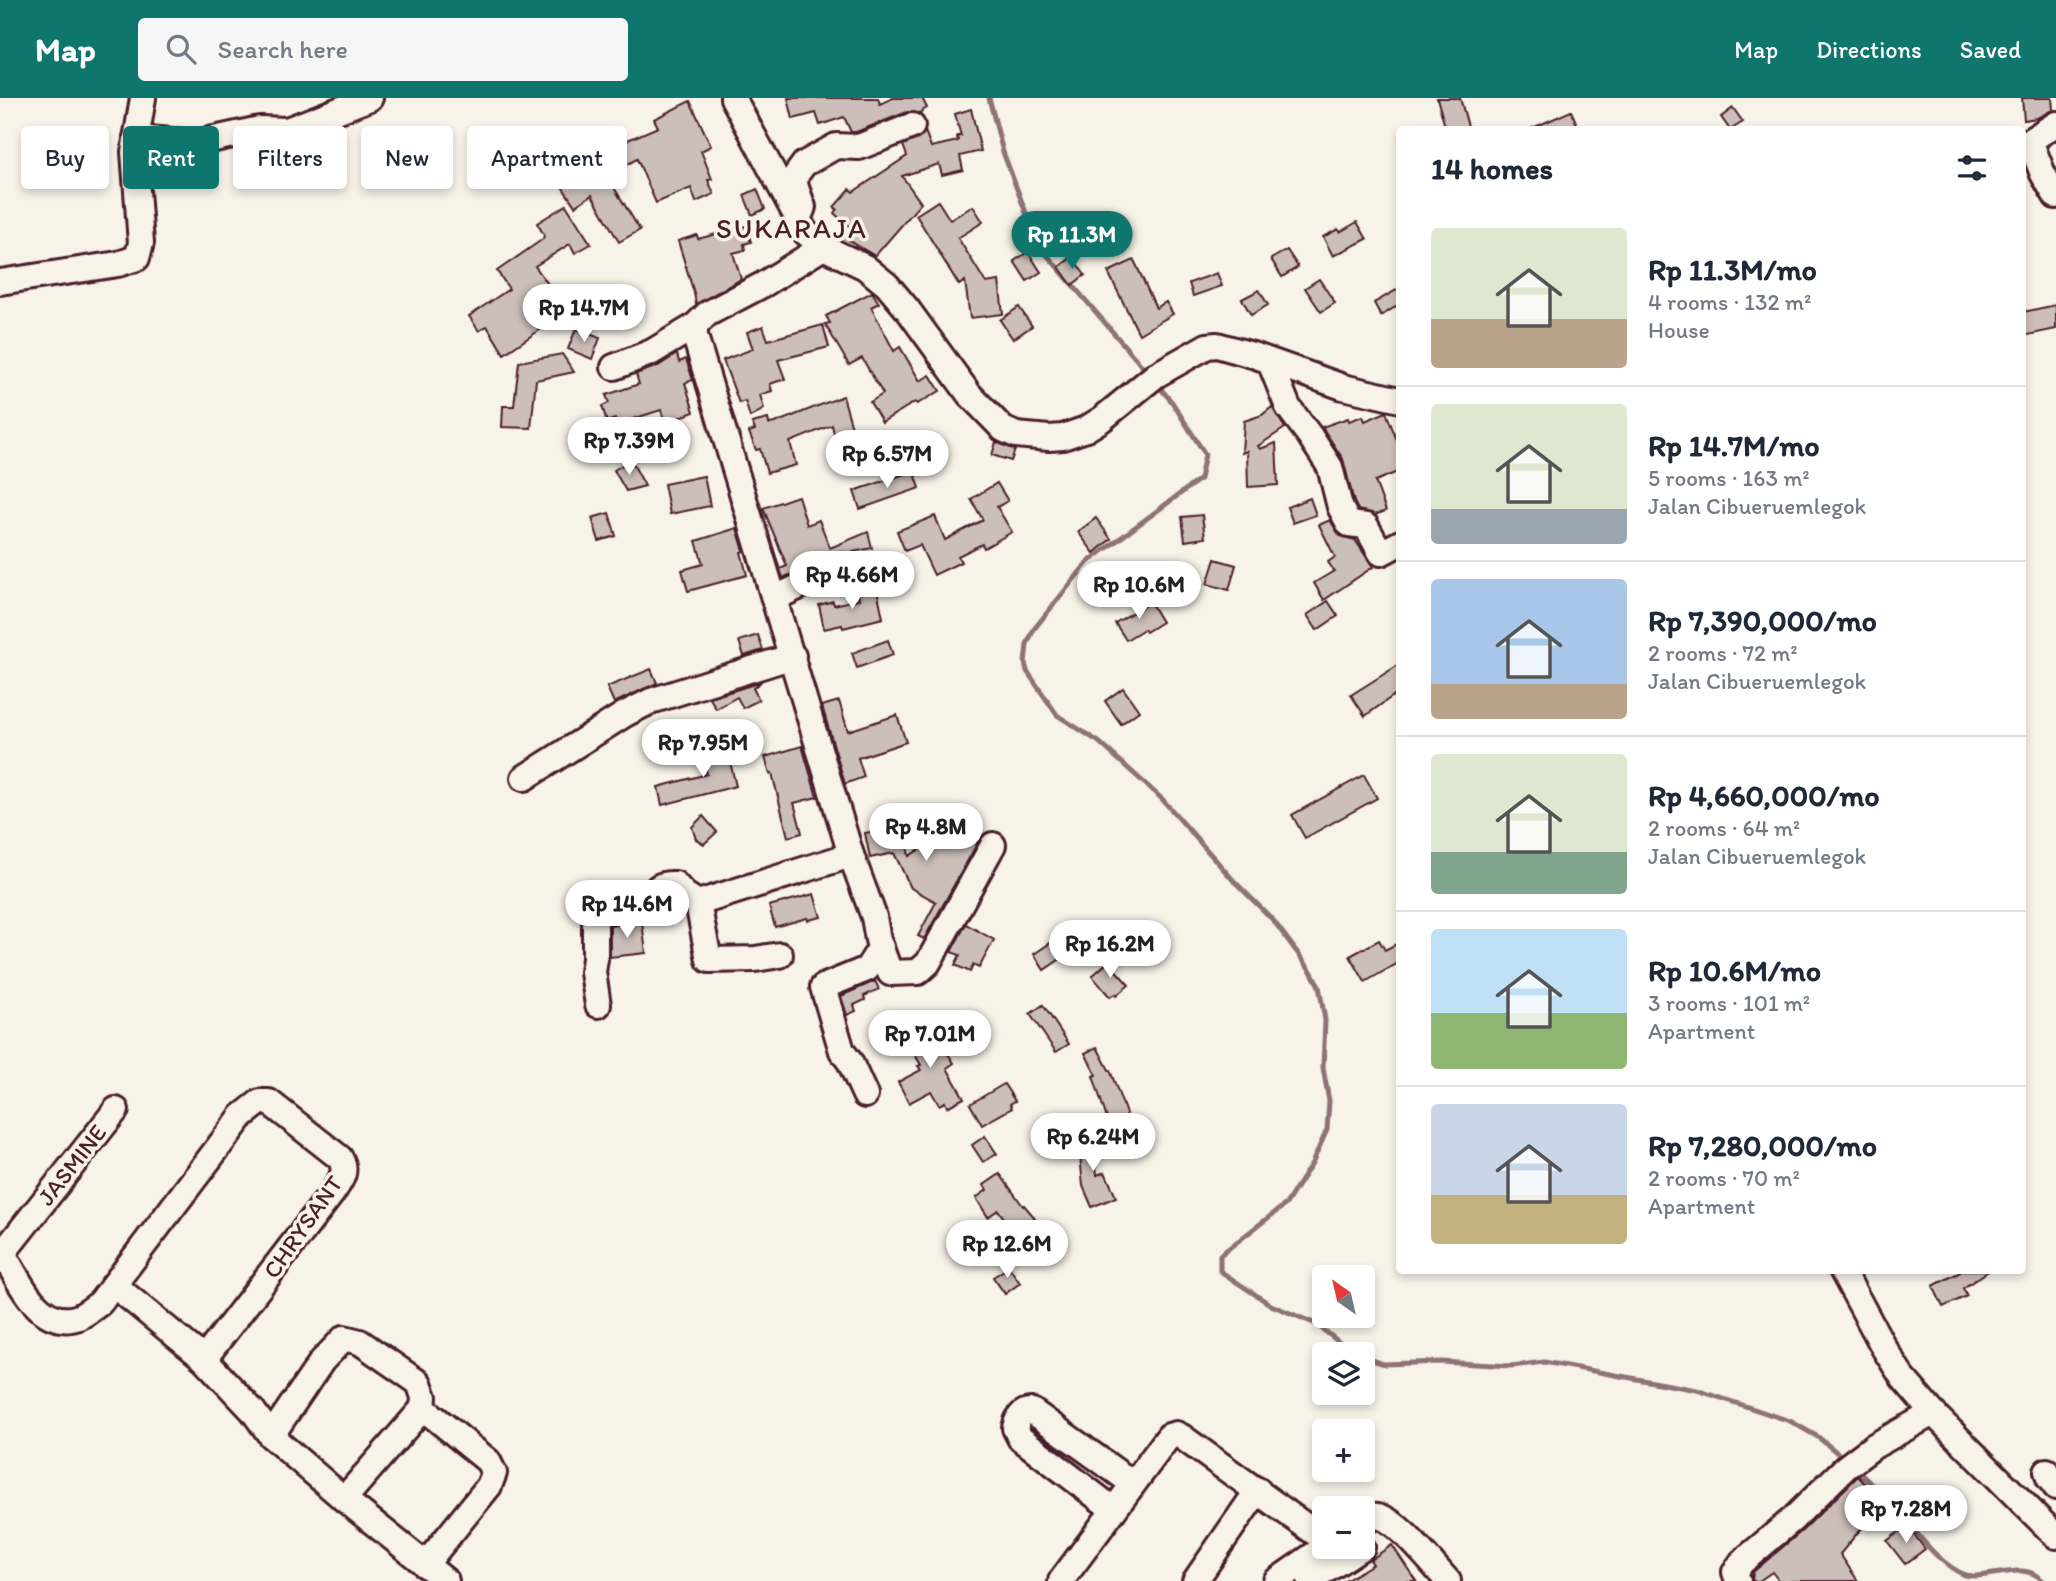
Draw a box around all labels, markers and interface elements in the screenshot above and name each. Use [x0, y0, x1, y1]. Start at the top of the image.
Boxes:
search box [138, 18, 628, 81]
text: Map [35, 30, 96, 69]
icon: search [162, 30, 200, 68]
text: Search here [218, 33, 348, 65]
text: Map [1734, 35, 1778, 64]
text: Directions [1816, 35, 1922, 64]
text: Saved [1960, 35, 2021, 64]
chip: Buy [21, 126, 109, 189]
chip: Rent [123, 126, 219, 189]
chip: Filters [233, 126, 347, 189]
chip: New [361, 126, 453, 189]
chip: Apartment [467, 126, 627, 189]
icon: filters [1953, 149, 1991, 187]
text: 14 homes [1431, 150, 1553, 187]
district label: SUKARAJA [716, 211, 868, 245]
pin: Rp 11.3M [1000, 212, 1144, 271]
text: Rp 11.3M [1028, 220, 1116, 248]
text: Rp 11.3M/mo [1648, 251, 1817, 288]
icon: home [1487, 256, 1571, 340]
pin: Rp 14.7M [512, 285, 656, 344]
text: 4 rooms · 132 m² [1648, 288, 1811, 316]
text: Rp 14.7M [539, 293, 629, 321]
text: House [1648, 316, 1710, 344]
pin: Rp 7.39M [557, 418, 701, 477]
text: Rp 7.39M [584, 426, 674, 454]
text: Rp 14.7M/mo [1648, 427, 1820, 464]
pin: Rp 6.57M [815, 430, 959, 490]
icon: home [1487, 432, 1571, 516]
text: Rp 6.57M [842, 439, 932, 467]
text: 5 rooms · 163 m² [1648, 464, 1810, 492]
text: Jalan Cibueruemlegok [1648, 492, 1866, 520]
pin: Rp 4.66M [780, 552, 924, 611]
text: Rp 4.66M [805, 560, 899, 588]
pin: Rp 10.6M [1067, 561, 1211, 621]
text: Rp 10.6M [1093, 570, 1185, 598]
text: Rp 7,390,000/mo [1648, 602, 1877, 639]
icon: home [1487, 607, 1571, 691]
text: 2 rooms · 72 m² [1648, 639, 1798, 667]
text: Jalan Cibueruemlegok [1648, 667, 1866, 695]
pin: Rp 7.95M [631, 720, 775, 779]
text: Rp 7.95M [658, 728, 748, 756]
text: Rp 4,660,000/mo [1648, 777, 1880, 814]
icon: home [1487, 782, 1571, 866]
pin: Rp 4.8M [861, 804, 991, 863]
text: Rp 4.8M [885, 812, 967, 840]
text: 2 rooms · 64 m² [1648, 814, 1800, 842]
text: Jalan Cibueruemlegok [1648, 842, 1866, 870]
pin: Rp 14.6M [555, 880, 699, 940]
text: Rp 14.6M [581, 889, 673, 917]
pin: Rp 16.2M [1038, 920, 1182, 980]
text: Rp 16.2M [1065, 929, 1155, 957]
text: Rp 10.6M/mo [1648, 952, 1821, 989]
icon: home [1487, 957, 1571, 1041]
text: 3 rooms · 101 m² [1648, 989, 1810, 1017]
pin: Rp 7.01M [858, 1010, 1002, 1070]
text: Apartment [1648, 1017, 1755, 1045]
text: Rp 7.01M [884, 1019, 976, 1047]
pin: Rp 6.24M [1021, 1114, 1165, 1173]
street label: JASMINE [31, 1118, 112, 1211]
text: Rp 6.24M [1046, 1122, 1140, 1150]
text: Rp 7,280,000/mo [1648, 1127, 1877, 1164]
icon: home [1487, 1132, 1571, 1216]
text: 2 rooms · 70 m² [1648, 1164, 1800, 1192]
street label: CHRYSANT [257, 1169, 349, 1284]
text: Apartment [1648, 1192, 1755, 1220]
pin: Rp 12.6M [935, 1220, 1079, 1280]
text: Rp 12.6M [962, 1229, 1052, 1257]
north arrow [1312, 1265, 1376, 1328]
map controls [1312, 1265, 1375, 1559]
button: layers [1312, 1342, 1375, 1405]
button: + [1312, 1419, 1375, 1482]
pin: Rp 7.28M [1834, 1486, 1978, 1545]
text: Rp 7.28M [1860, 1494, 1952, 1522]
button: − [1312, 1496, 1375, 1559]

